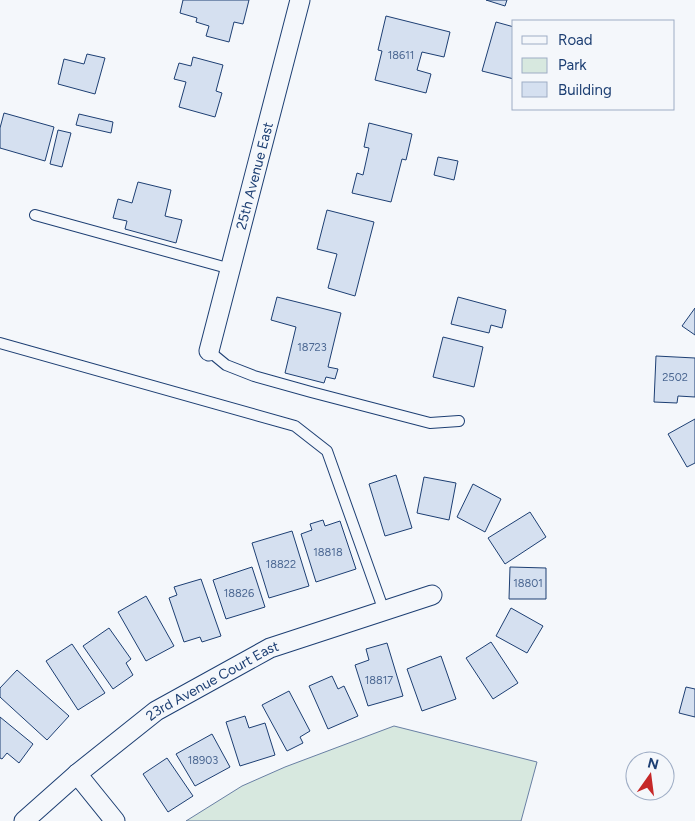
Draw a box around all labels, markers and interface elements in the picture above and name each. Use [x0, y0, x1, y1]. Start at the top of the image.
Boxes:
legend [512, 20, 675, 110]
text: Road [558, 31, 593, 49]
house number: 18611 [388, 49, 414, 62]
text: Park [558, 56, 587, 74]
text: Building [558, 81, 612, 99]
street label: 25th Avenue East [233, 120, 277, 232]
house number: 18723 [297, 341, 327, 354]
house number: 2502 [662, 371, 688, 384]
house number: 18818 [313, 546, 343, 559]
house number: 18822 [266, 558, 296, 571]
house number: 18801 [513, 577, 543, 590]
house number: 18826 [224, 587, 254, 600]
street label: 23rd Avenue Court East [143, 638, 281, 725]
house number: 18817 [365, 674, 393, 687]
north arrow [625, 751, 675, 801]
house number: 18903 [188, 754, 218, 767]
text: N [646, 754, 660, 773]

